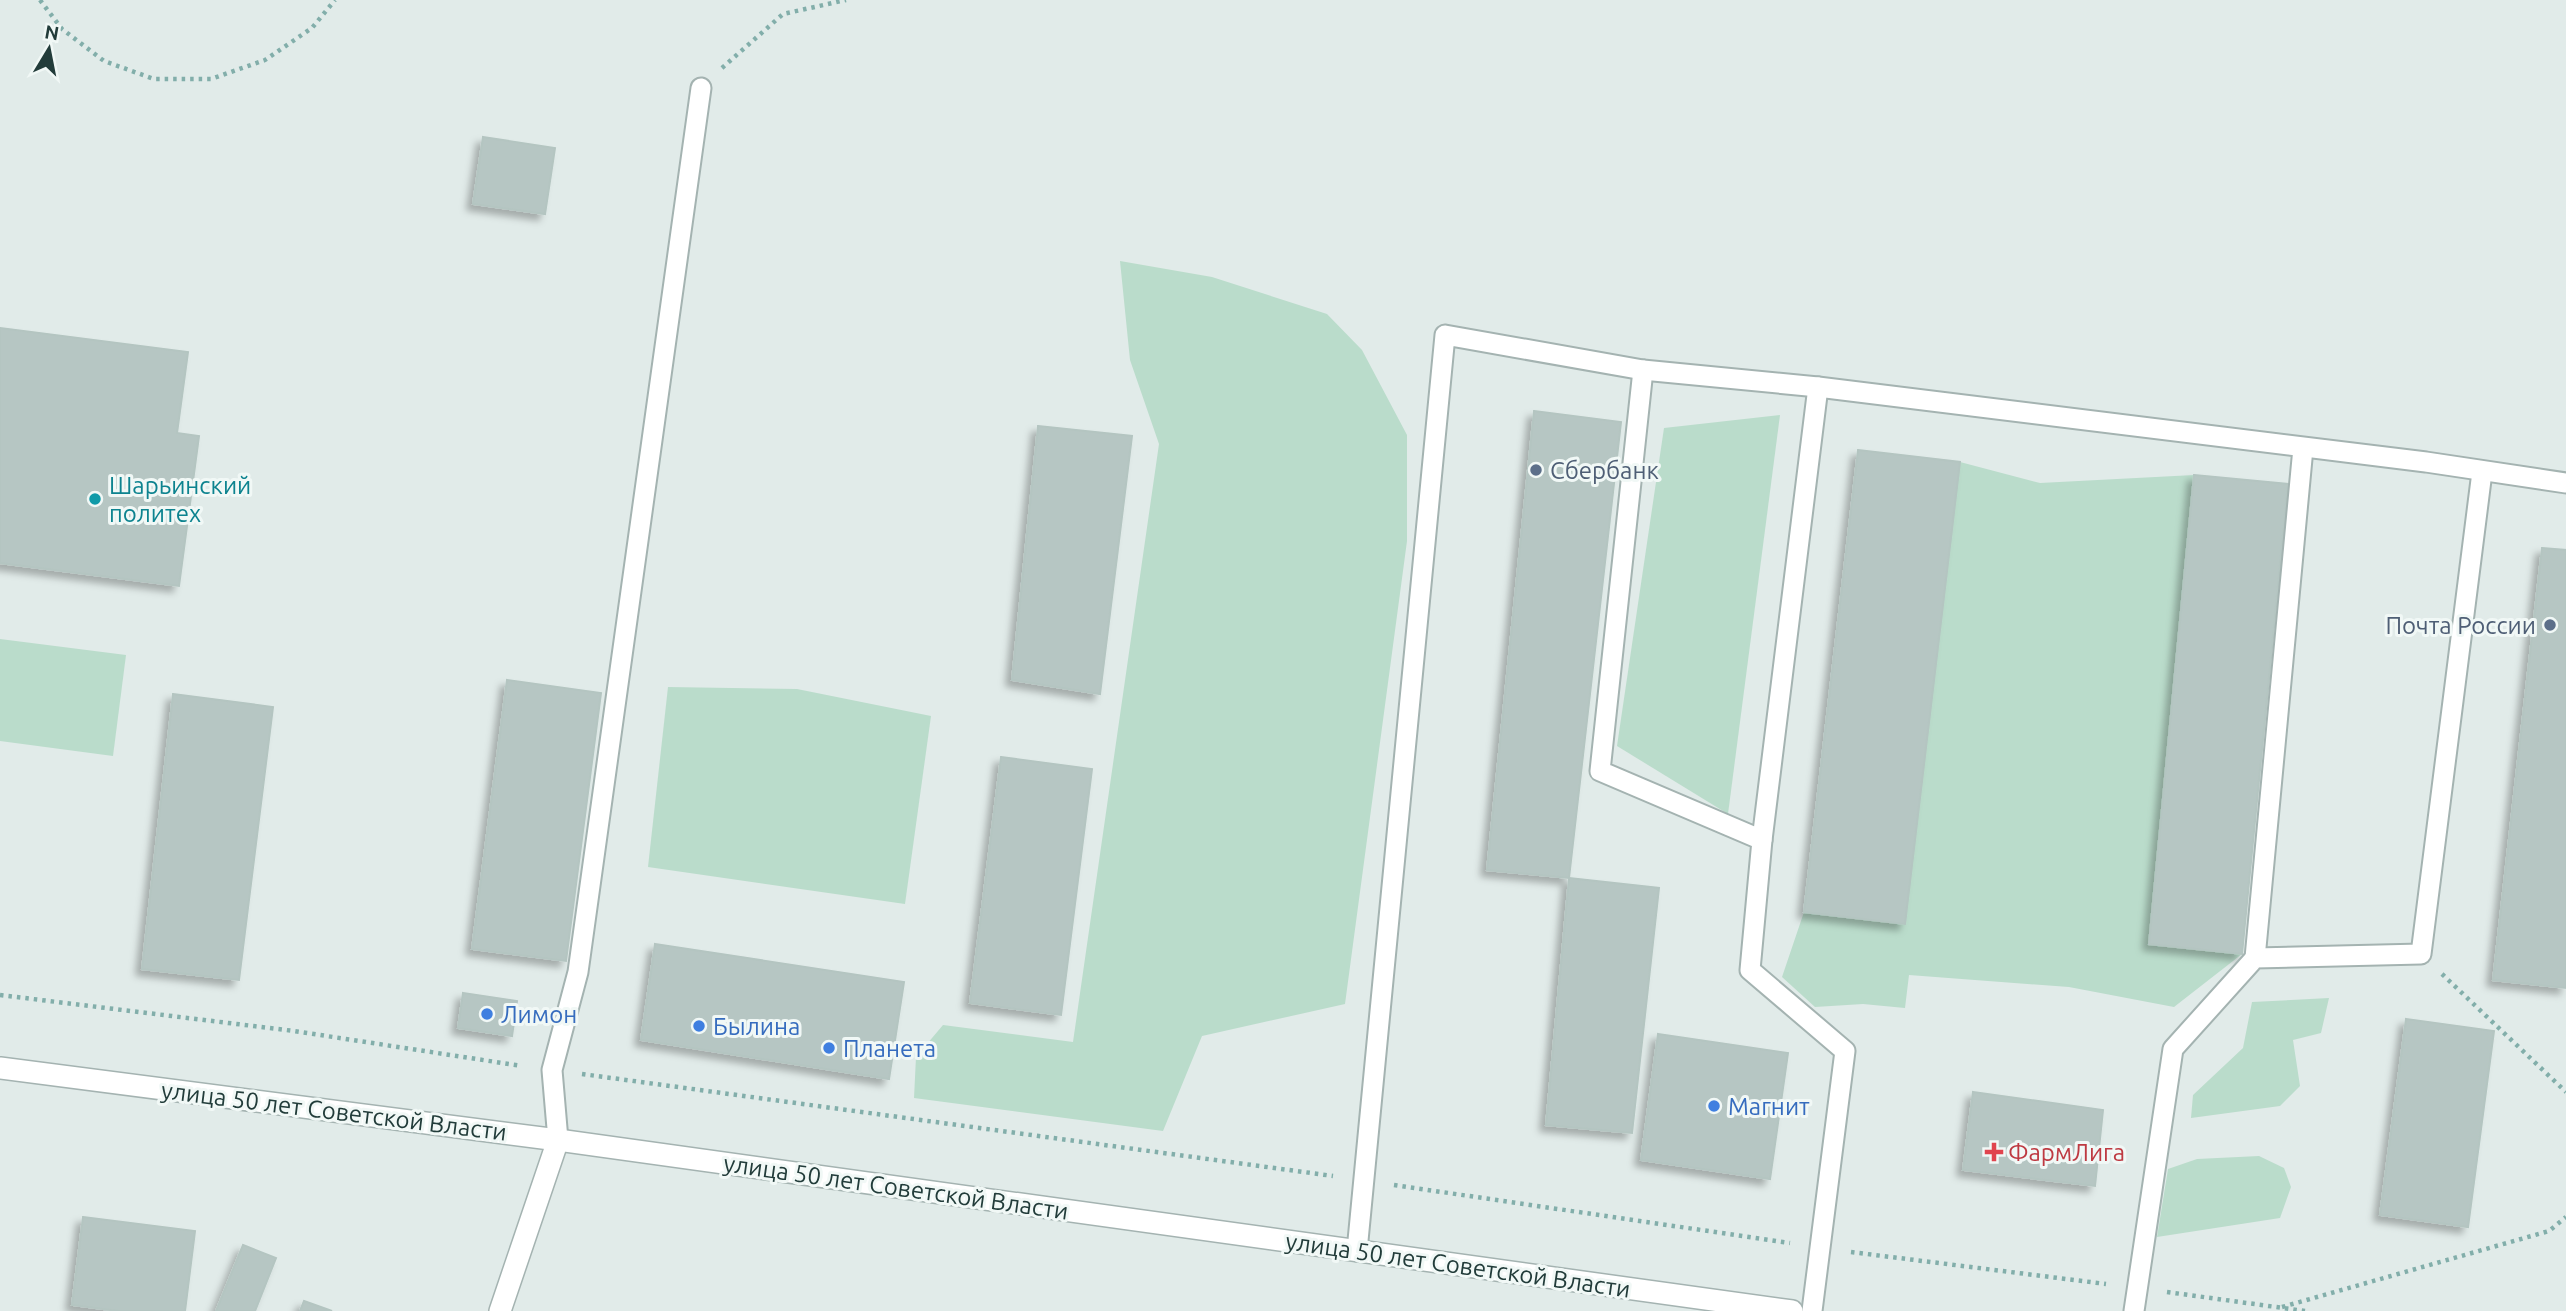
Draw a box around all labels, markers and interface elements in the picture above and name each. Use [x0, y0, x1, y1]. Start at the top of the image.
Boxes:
north arrow [14, 14, 84, 84]
text: N [43, 20, 61, 44]
place label: Сбербанк [1550, 457, 1659, 484]
marker: Сбербанк [1528, 462, 1544, 478]
place label: Шарьинский политех [109, 472, 251, 527]
marker: Шарьинский политех [87, 491, 103, 507]
place label: Почта России [2385, 612, 2536, 639]
marker: Почта России [2542, 617, 2558, 633]
place label: Лимон [501, 1001, 577, 1028]
marker: Лимон [479, 1006, 495, 1022]
place label: Былина [713, 1013, 800, 1040]
marker: Былина [691, 1018, 707, 1034]
place label: Планета [843, 1035, 936, 1062]
marker: Планета [821, 1040, 837, 1056]
street label: улица 50 лет Советской Власти [160, 1076, 508, 1146]
place label: Магнит [1728, 1093, 1810, 1120]
marker: Магнит [1706, 1098, 1722, 1114]
place label: ФармЛига [2008, 1139, 2125, 1166]
marker: ФармЛига [1986, 1144, 2002, 1160]
street label: улица 50 лет Советской Власти [722, 1149, 1070, 1225]
street label: улица 50 лет Советской Власти [1284, 1227, 1632, 1303]

